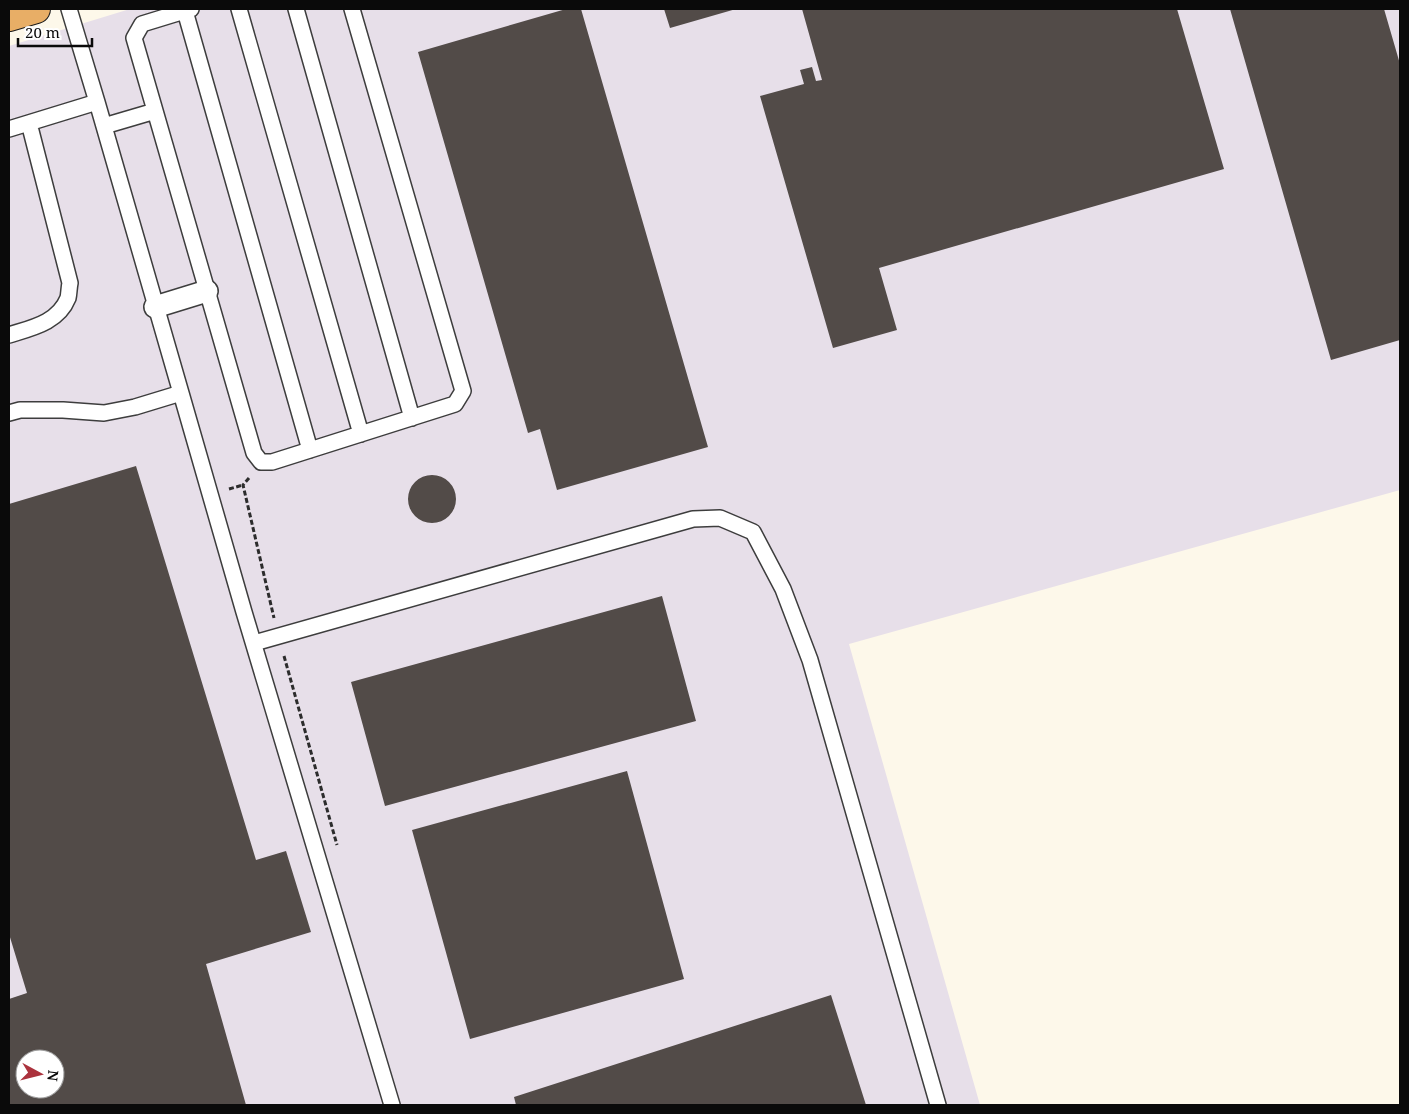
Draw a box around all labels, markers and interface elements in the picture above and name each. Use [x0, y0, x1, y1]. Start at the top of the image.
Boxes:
scale bar [18, 15, 91, 47]
text: 20 m [25, 22, 60, 42]
north arrow [15, 1049, 65, 1099]
text: N [43, 1069, 64, 1082]

